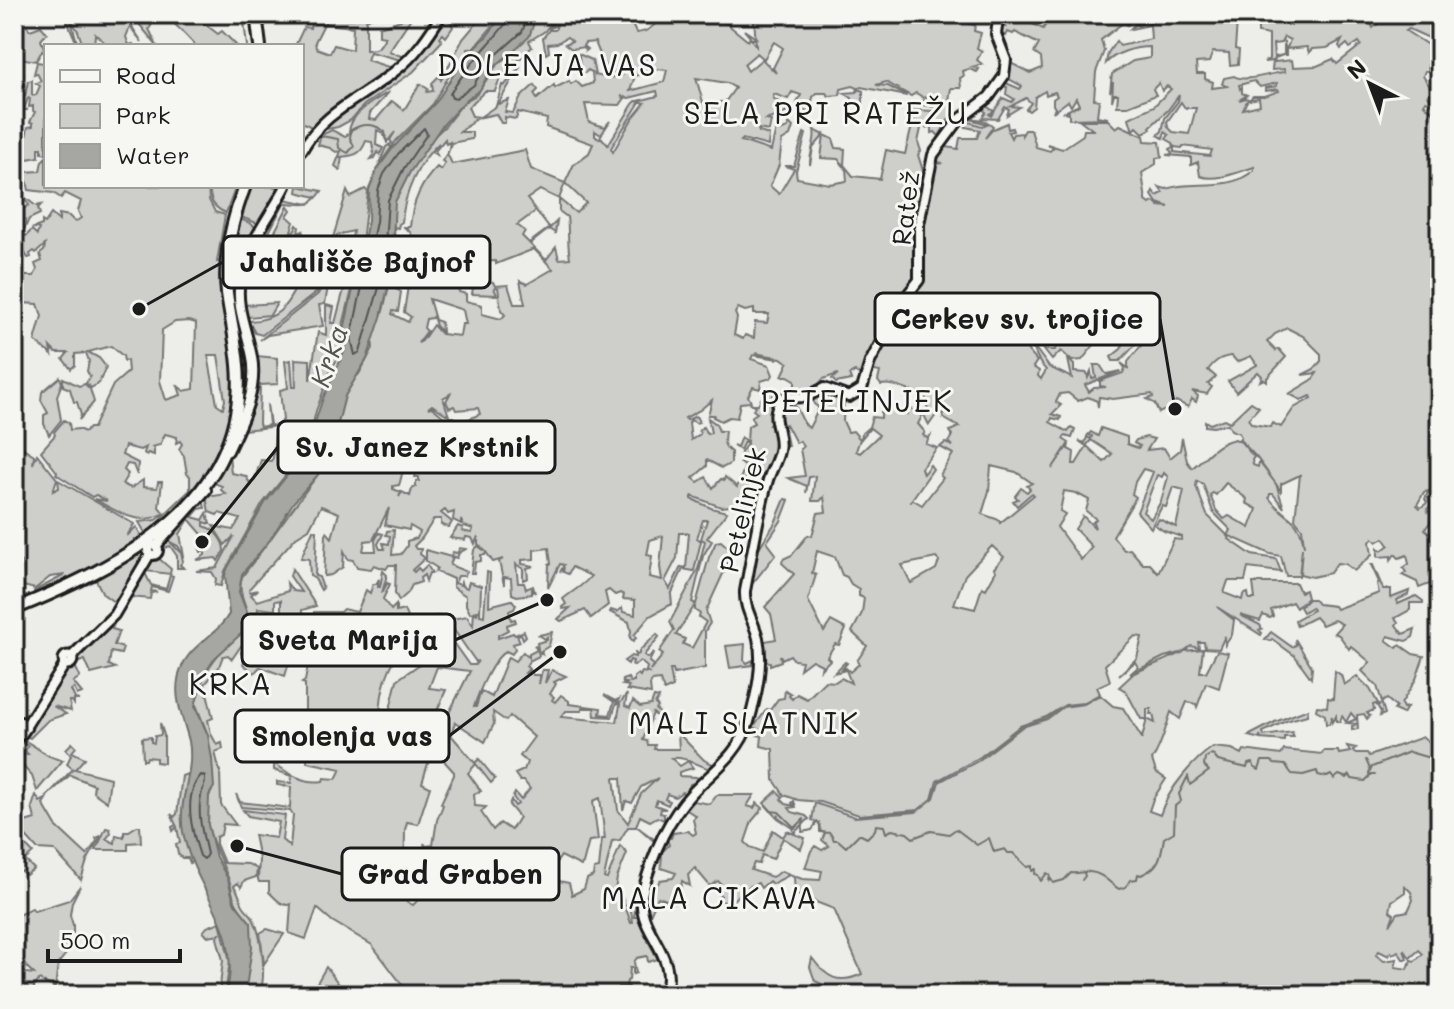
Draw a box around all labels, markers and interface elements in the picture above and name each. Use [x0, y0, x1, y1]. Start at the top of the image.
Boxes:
legend [44, 44, 304, 188]
district label: DOLENJA VAS [437, 44, 657, 84]
north arrow [1330, 44, 1410, 124]
text: N [1340, 52, 1372, 85]
text: Road [116, 59, 176, 90]
district label: SELA PRI RATEŽU [684, 92, 968, 132]
text: Park [116, 99, 170, 130]
text: Water [116, 139, 190, 170]
street label: Ratež [884, 169, 926, 247]
callout: Jahališče Bajnof [223, 236, 490, 288]
text: Jahališče Bajnof [239, 243, 476, 279]
callout: Cerkev sv. trojice [875, 293, 1160, 345]
text: Cerkev sv. trojice [891, 300, 1143, 336]
water label: Krka [301, 320, 355, 391]
district label: PETELINJEK [761, 380, 953, 420]
callout: Sv. Janez Krstnik [278, 421, 555, 473]
text: Sv. Janez Krstnik [295, 428, 539, 464]
street label: Petelinjek [711, 444, 773, 575]
callout: Sveta Marija [242, 614, 455, 666]
text: Sveta Marija [258, 621, 438, 657]
district label: KRKA [189, 663, 273, 703]
district label: MALI SLATNIK [629, 702, 859, 742]
callout: Smolenja vas [235, 710, 449, 762]
text: Smolenja vas [251, 717, 433, 753]
callout: Grad Graben [342, 848, 559, 900]
text: Grad Graben [357, 855, 543, 891]
district label: MALA CIKAVA [601, 877, 819, 917]
scale bar [48, 913, 180, 963]
text: 500 m [60, 924, 130, 955]

